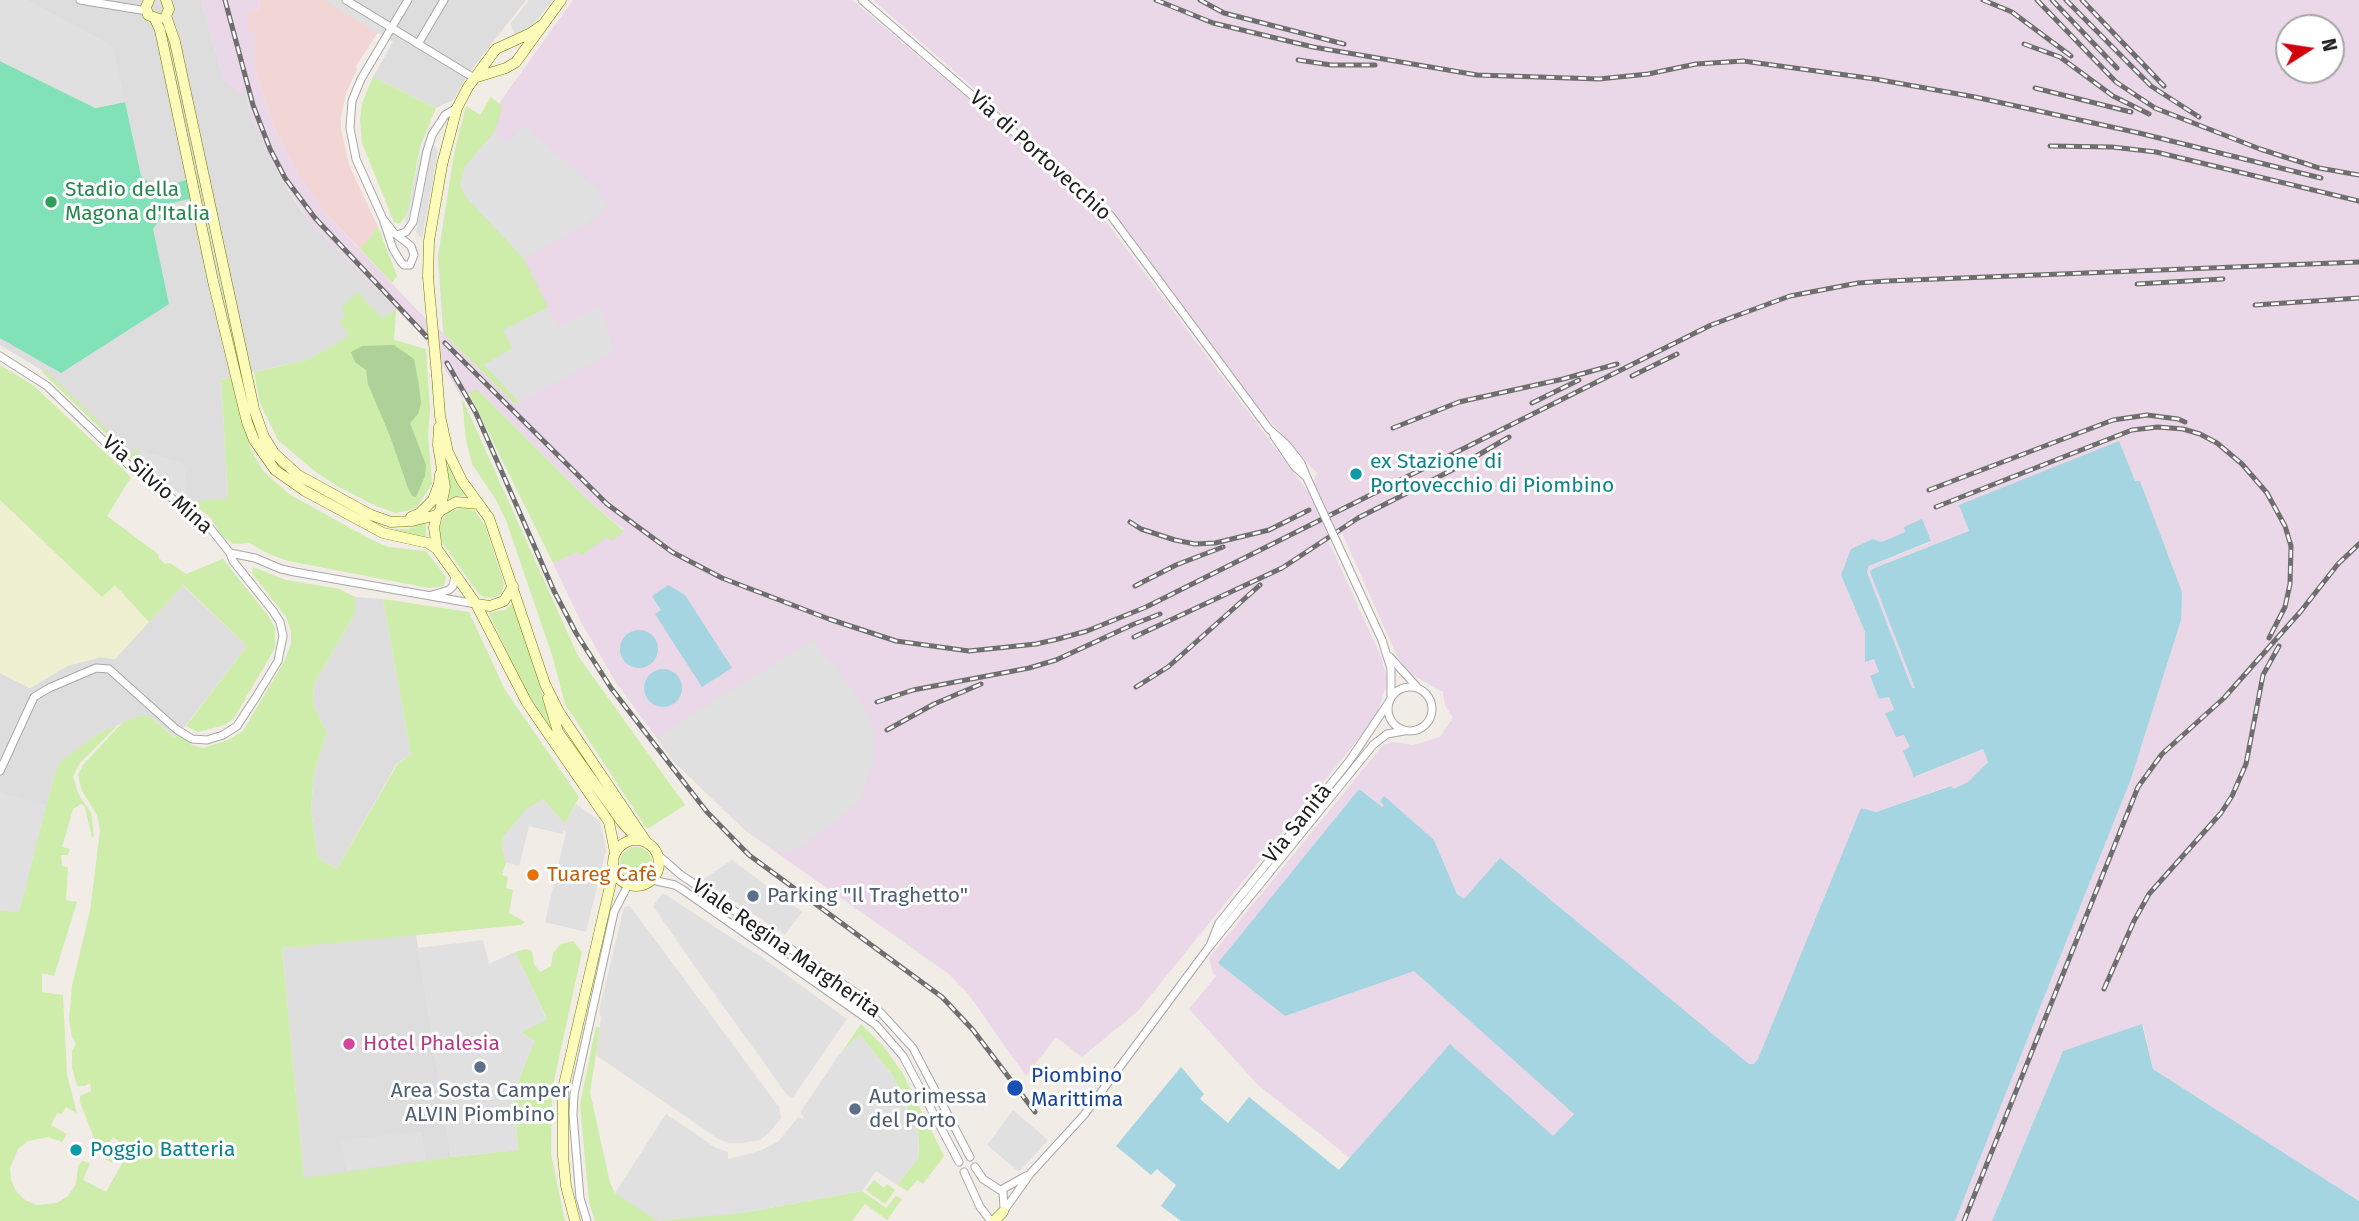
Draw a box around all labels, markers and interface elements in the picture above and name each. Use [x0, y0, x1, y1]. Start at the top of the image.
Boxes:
north arrow [2275, 14, 2345, 84]
text: N [2317, 36, 2342, 53]
street label: Via di Portovecchio [964, 86, 1116, 226]
place label: Stadio della Magona d'Italia [65, 177, 210, 227]
marker: Stadio della Magona d'Italia [43, 194, 59, 210]
street label: Via Silvio Mina [97, 430, 217, 540]
place label: ex Stazione di Portovecchio di Piombino [1370, 449, 1614, 499]
marker: ex Stazione di Portovecchio di Piombino [1348, 466, 1364, 482]
street label: Via Sanità [1258, 779, 1338, 869]
place label: Tuareg Cafè [547, 862, 657, 888]
marker: Tuareg Cafè [525, 867, 541, 883]
street label: Viale Regina Margherita [687, 874, 885, 1024]
place label: Parking "Il Traghetto" [767, 883, 968, 909]
marker: Parking "Il Traghetto" [745, 888, 761, 904]
place label: Hotel Phalesia [363, 1031, 500, 1057]
marker: Hotel Phalesia [341, 1036, 357, 1052]
marker: Area Sosta Camper ALVIN Piombino [472, 1059, 488, 1075]
place label: Piombino Marittima [1031, 1063, 1123, 1113]
place label: Area Sosta Camper ALVIN Piombino [391, 1078, 569, 1128]
marker: Piombino Marittima [1005, 1078, 1025, 1098]
place label: Autorimessa del Porto [869, 1084, 987, 1134]
marker: Autorimessa del Porto [847, 1101, 863, 1117]
place label: Poggio Batteria [90, 1137, 235, 1163]
marker: Poggio Batteria [68, 1142, 84, 1158]

